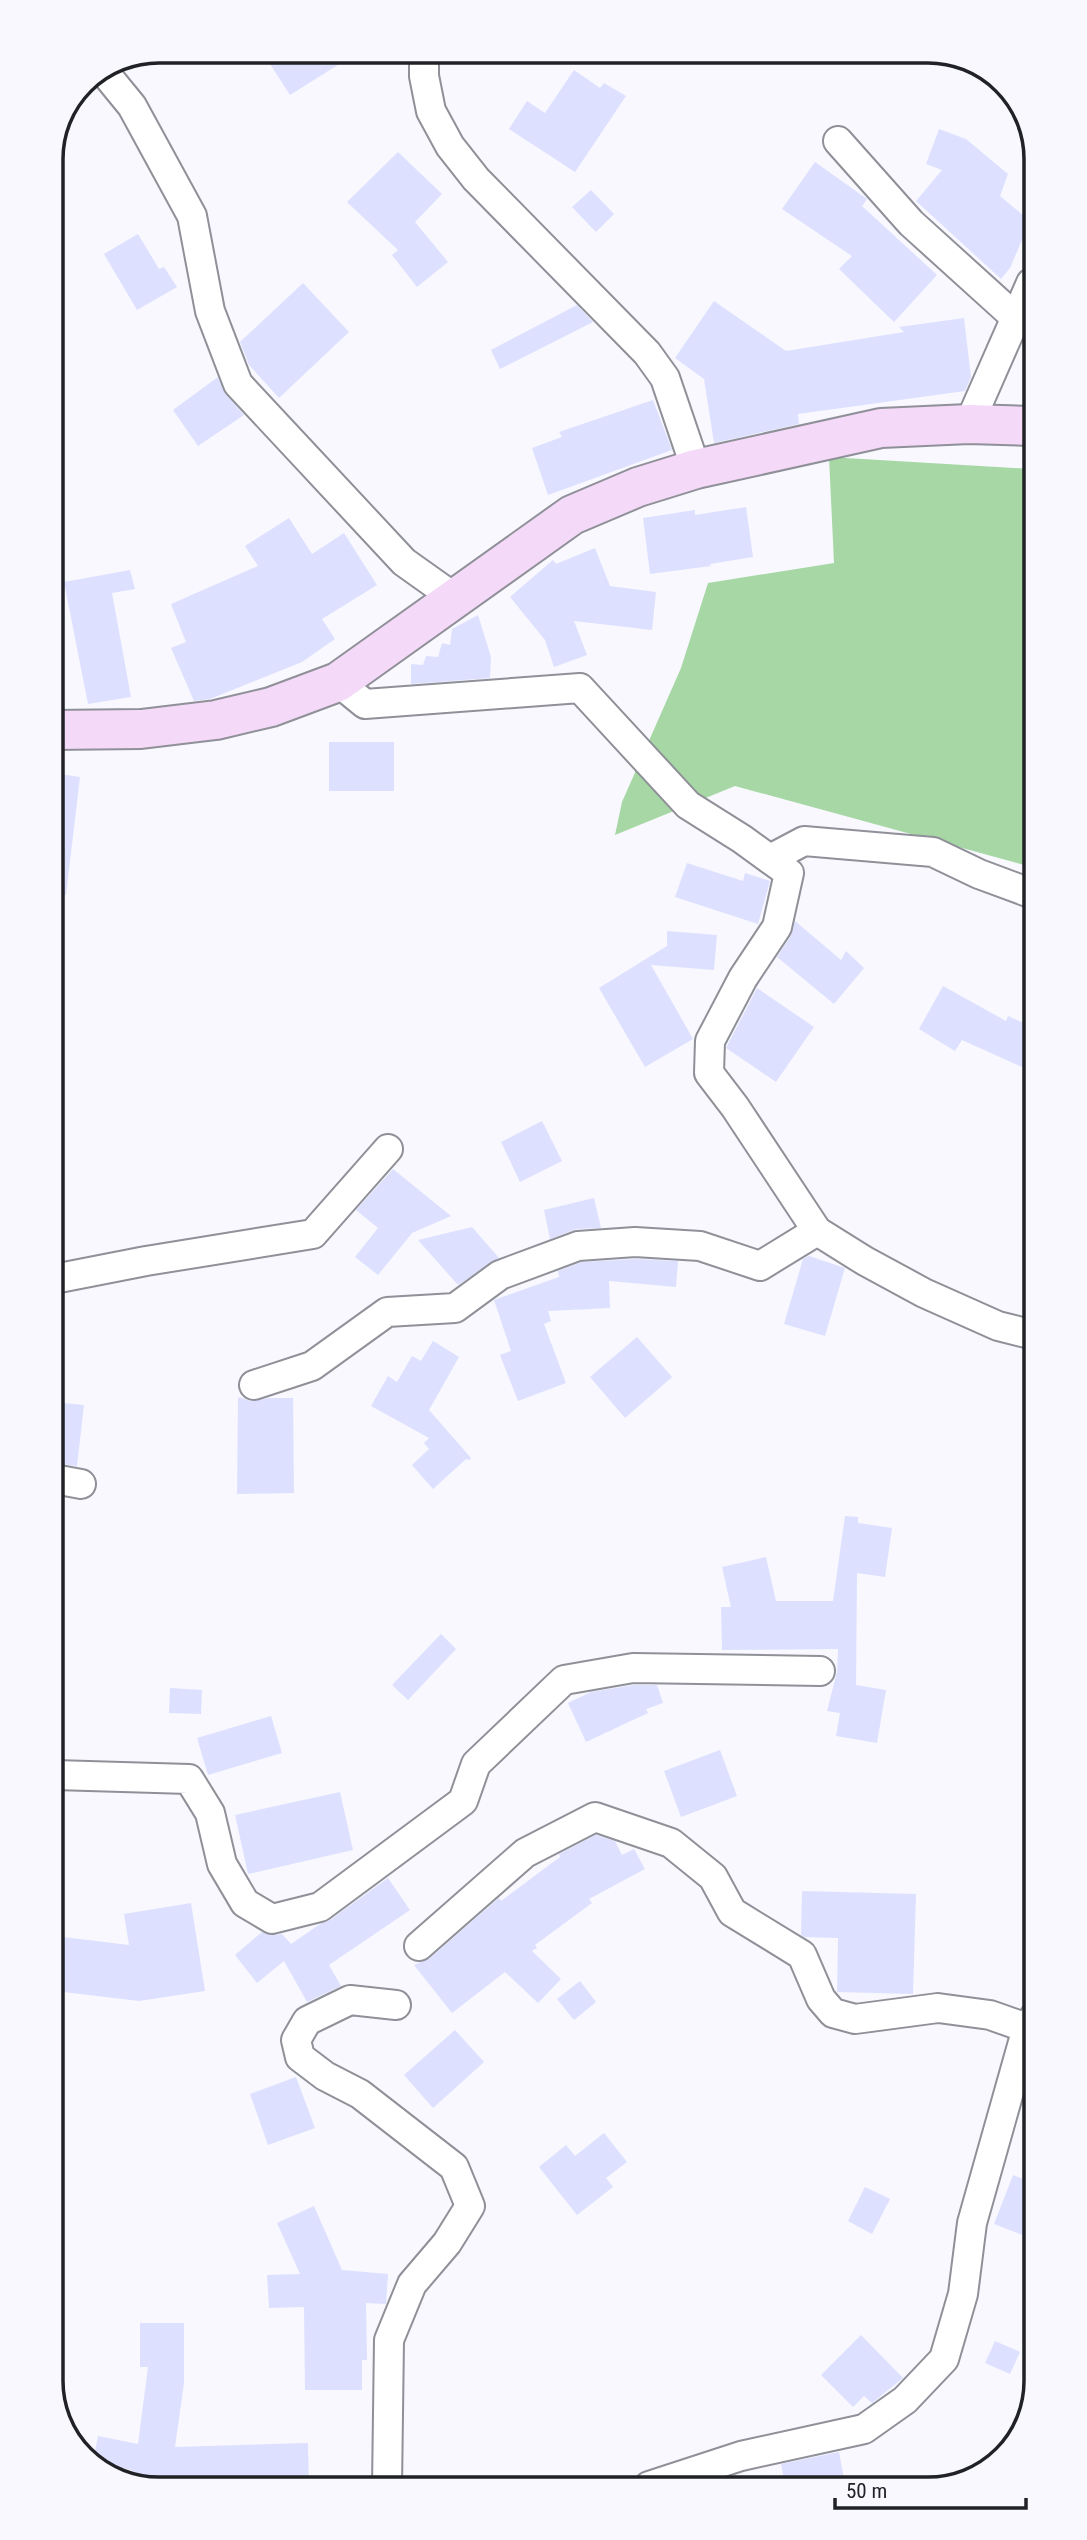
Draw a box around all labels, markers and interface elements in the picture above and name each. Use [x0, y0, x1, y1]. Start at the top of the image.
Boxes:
scale bar [835, 2466, 1026, 2510]
text: 50 m [846, 2479, 887, 2503]

